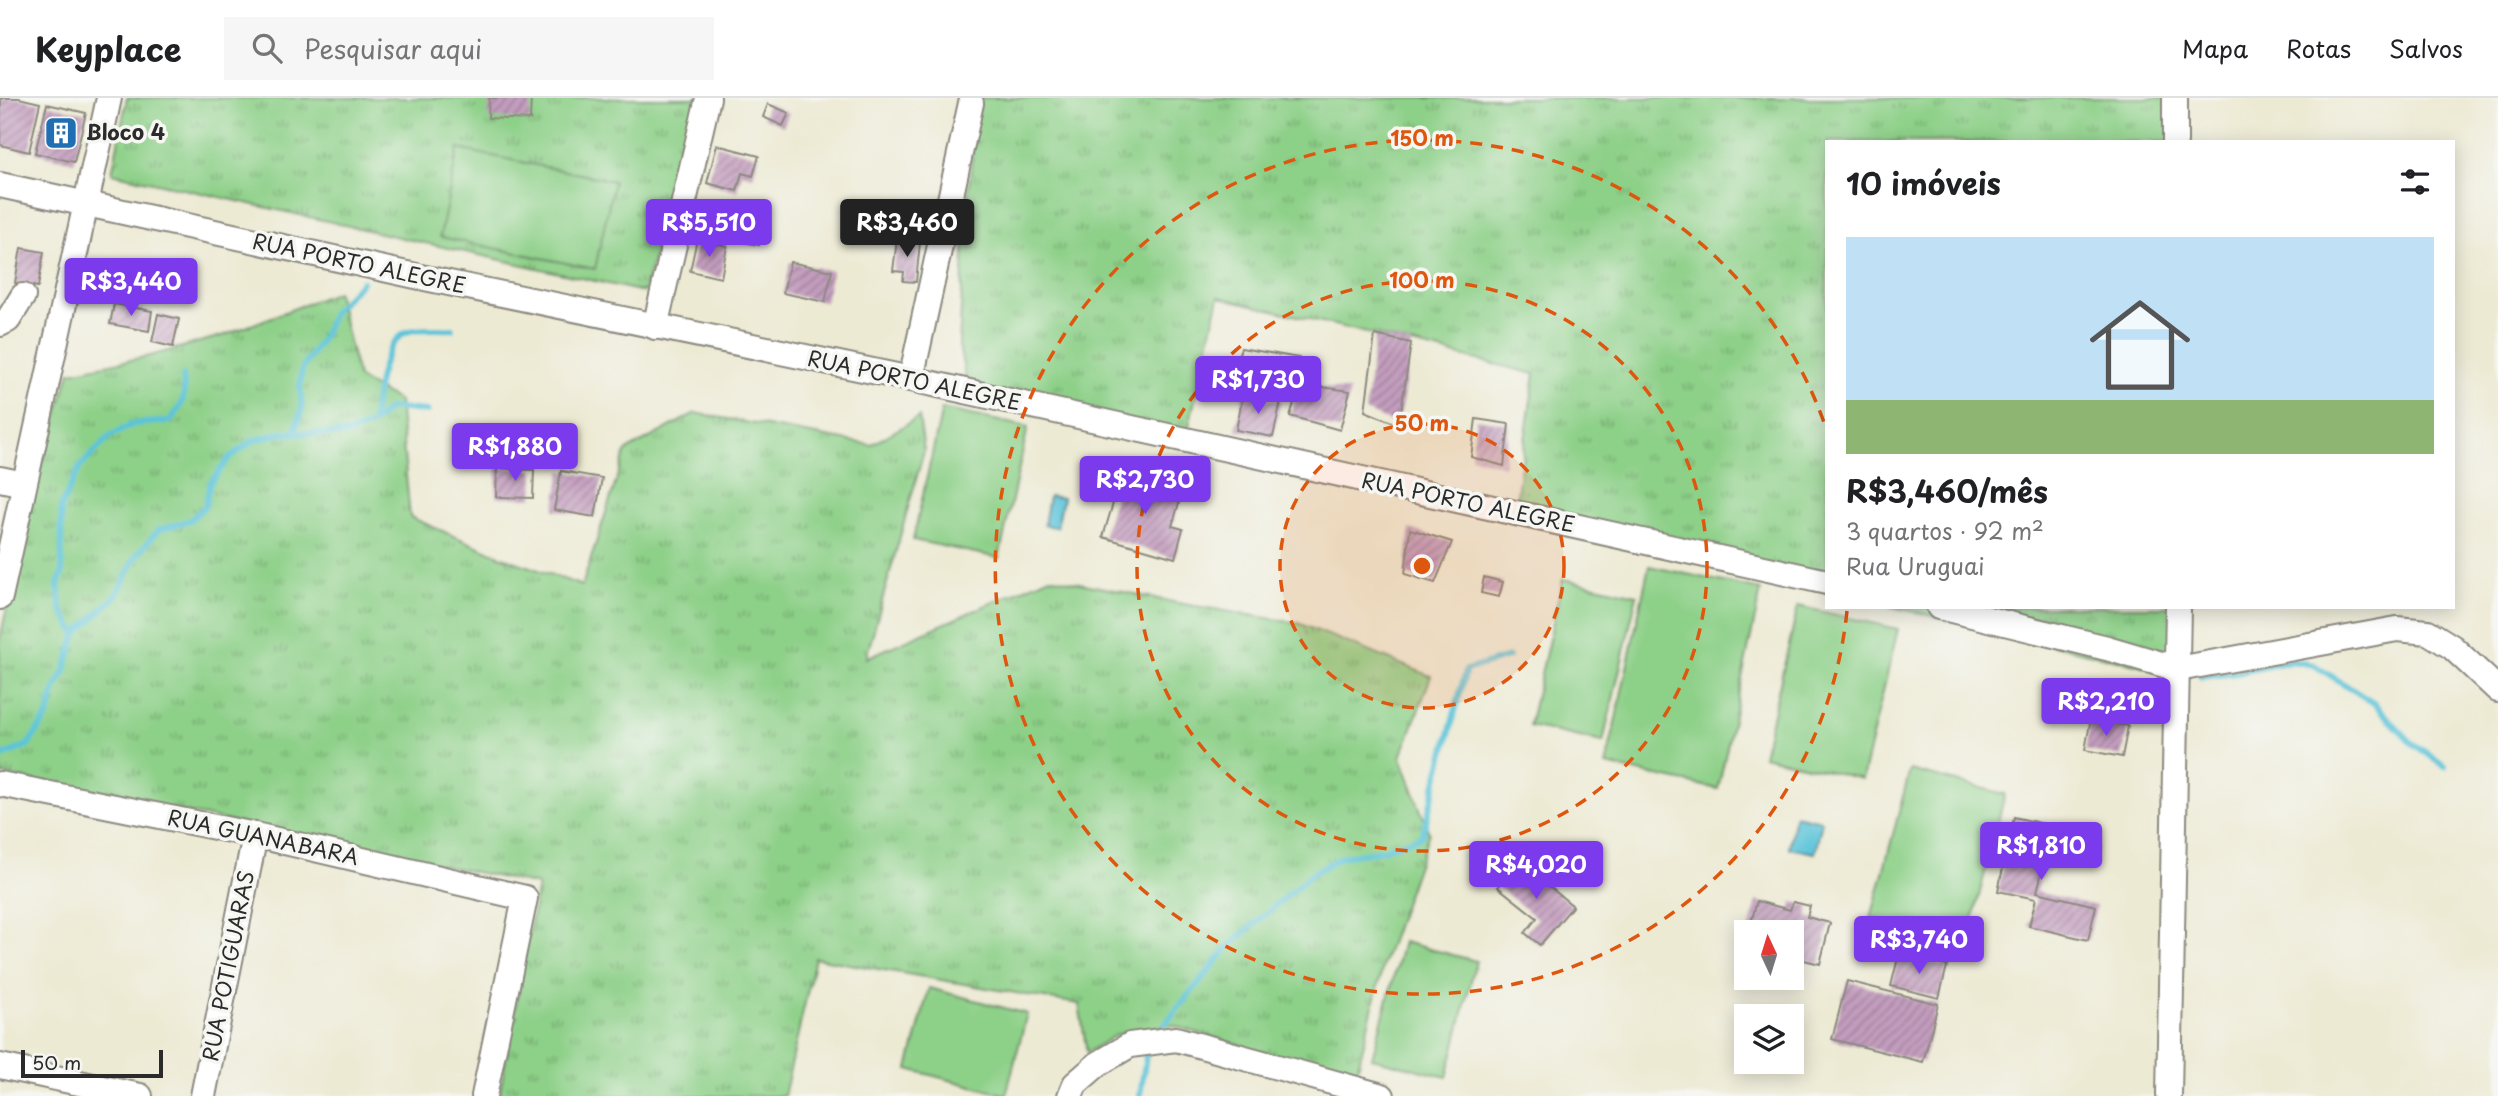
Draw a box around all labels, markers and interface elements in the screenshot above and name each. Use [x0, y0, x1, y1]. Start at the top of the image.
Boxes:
search box [224, 17, 714, 80]
text: Keyplace [35, 23, 182, 73]
icon: search [248, 29, 286, 67]
text: Pesquisar aqui [304, 29, 482, 68]
text: Mapa [2182, 30, 2248, 66]
text: Rotas [2286, 30, 2351, 66]
text: Salvos [2389, 30, 2463, 66]
building icon: Bloco 4 [42, 114, 80, 152]
place label: Bloco 4 [86, 115, 165, 147]
text: 150 m [1390, 121, 1454, 153]
text: 10 imóveis [1846, 160, 2001, 205]
icon: filters [2396, 163, 2434, 201]
pin: R$5,510 [644, 200, 774, 259]
pin: R$3,460 [842, 200, 972, 259]
text: R$5,510 [662, 204, 756, 239]
text: R$3,460 [856, 204, 958, 239]
street label: RUA PORTO ALEGRE [250, 224, 469, 300]
pin: R$3,440 [66, 258, 196, 318]
text: R$3,440 [81, 263, 181, 298]
text: 100 m [1389, 263, 1455, 295]
icon: home [2077, 282, 2203, 408]
street label: RUA PORTO ALEGRE [805, 341, 1024, 417]
pin: R$1,730 [1193, 356, 1323, 416]
text: R$1,730 [1211, 361, 1305, 396]
text: 50 m [1395, 406, 1449, 438]
pin: R$1,880 [450, 424, 580, 483]
text: R$1,880 [468, 428, 562, 463]
pin: R$2,730 [1080, 456, 1210, 516]
text: R$2,730 [1096, 461, 1194, 496]
street label: RUA PORTO ALEGRE [1359, 463, 1578, 539]
text: R$3,460/mês [1846, 468, 2048, 513]
text: 3 quartos · 92 m² [1846, 513, 2044, 548]
text: Rua Uruguai [1846, 548, 1985, 583]
centre of rings [1410, 554, 1434, 578]
pin: R$2,210 [2041, 678, 2171, 738]
text: R$2,210 [2057, 683, 2155, 718]
street label: RUA GUANABARA [165, 800, 362, 872]
pin: R$1,810 [1976, 822, 2106, 882]
text: R$1,810 [1996, 827, 2086, 862]
pin: R$4,020 [1471, 842, 1601, 901]
text: R$4,020 [1485, 846, 1587, 881]
street label: RUA POTIGUARAS [193, 868, 261, 1064]
pin: R$3,740 [1854, 916, 1984, 976]
north arrow [1734, 920, 1804, 990]
map controls [1734, 920, 1804, 1074]
text: R$3,740 [1870, 921, 1968, 956]
button: layers [1734, 1004, 1804, 1074]
scale bar [21, 1047, 163, 1079]
text: 50 m [32, 1048, 81, 1076]

